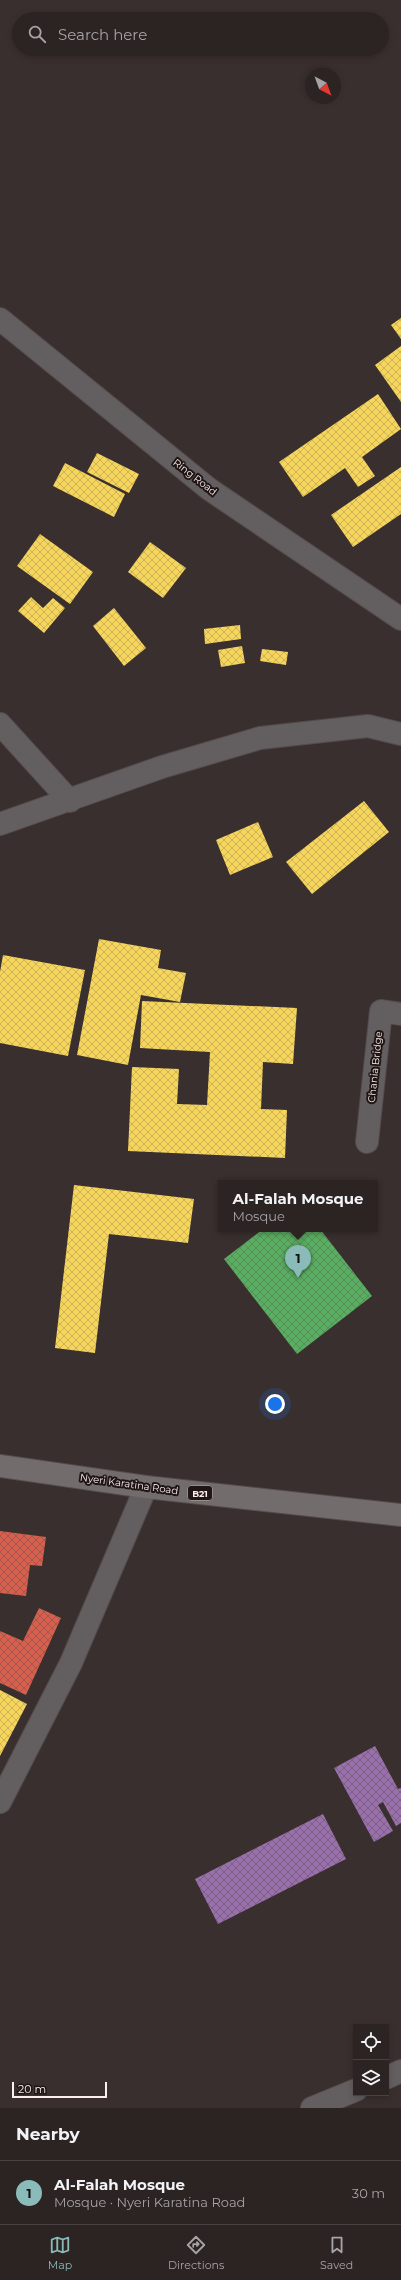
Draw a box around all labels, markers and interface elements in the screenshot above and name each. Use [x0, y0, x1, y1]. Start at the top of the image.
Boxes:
search box [12, 12, 389, 56]
icon: search [26, 23, 48, 45]
text: Search here [58, 25, 147, 44]
north arrow [305, 68, 341, 104]
street label: Ring Road [170, 456, 220, 498]
street label: Chania Bridge [365, 1031, 385, 1103]
popup [218, 1180, 378, 1232]
text: Al-Falah Mosque [232, 1189, 364, 1208]
text: Mosque [232, 1208, 285, 1224]
pin: 1 [285, 1245, 311, 1278]
your location [265, 1394, 285, 1414]
street label: Nyeri Karatina Road [79, 1471, 179, 1497]
road number: B21 [188, 1486, 212, 1500]
map controls [353, 2024, 389, 2096]
button: locate [353, 2024, 389, 2060]
button: layers [353, 2060, 389, 2096]
scale bar [12, 2080, 107, 2099]
text: 20 m [18, 2082, 46, 2096]
text: Nearby [16, 2124, 80, 2144]
text: Al-Falah Mosque [54, 2175, 185, 2194]
text: 1 [26, 2185, 32, 2201]
text: 30 m [352, 2185, 385, 2201]
text: Mosque · Nyeri Karatina Road [54, 2194, 245, 2210]
tab: Map [48, 2234, 72, 2272]
tab: Directions [168, 2234, 224, 2272]
tab: Saved [320, 2234, 353, 2272]

